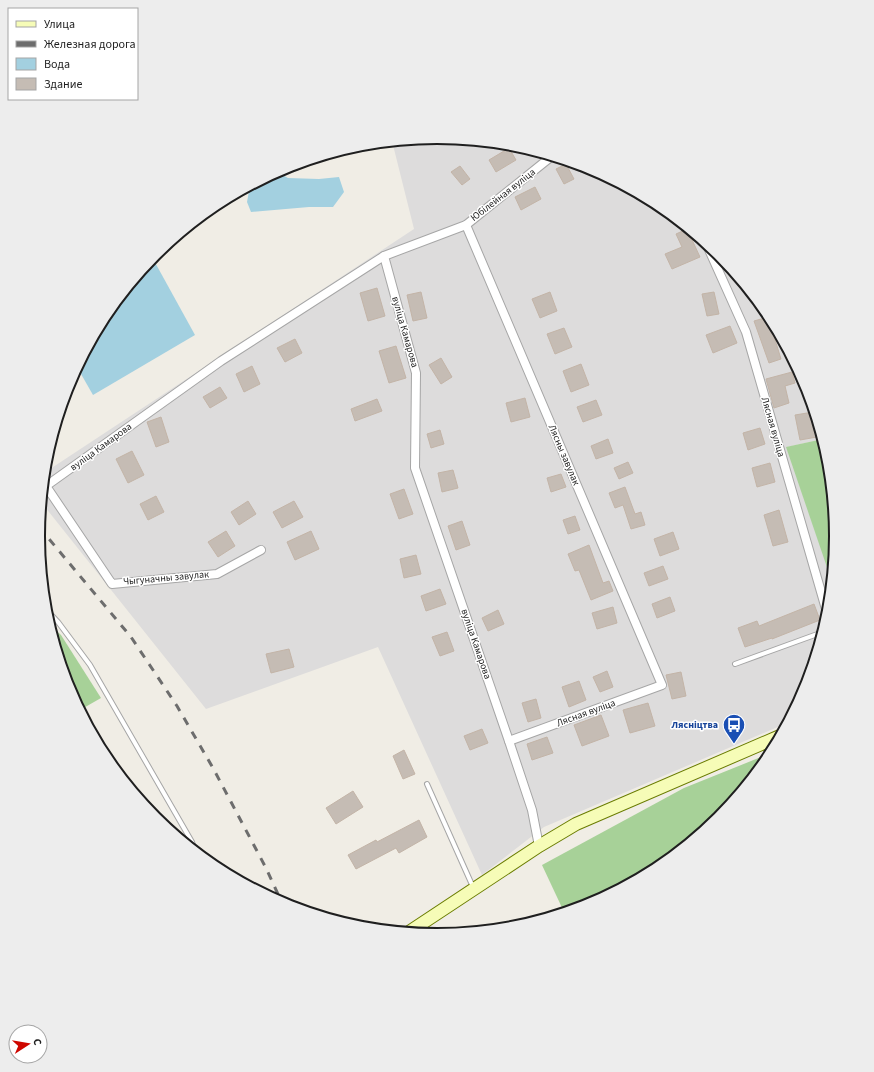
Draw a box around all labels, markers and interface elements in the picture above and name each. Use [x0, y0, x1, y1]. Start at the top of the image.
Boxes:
legend [8, 8, 138, 100]
text: Улица [44, 16, 75, 33]
text: Железная дорога [44, 36, 136, 53]
text: Вода [44, 56, 70, 73]
text: Здание [44, 76, 83, 93]
street label: Юбілейная вуліца [468, 165, 538, 225]
street label: вуліца Камарова [388, 295, 422, 369]
street label: Лясная вуліца [758, 395, 788, 459]
street label: вуліца Камарова [67, 420, 135, 474]
street label: Лясны завулак [545, 422, 583, 488]
street label: Чыгуначны завулак [123, 567, 210, 589]
street label: вуліца Камарова [457, 607, 495, 681]
street label: Лясная вуліца [555, 696, 617, 730]
bus stop icon: Лясніцтва [721, 712, 747, 745]
place label: Лясніцтва [670, 718, 718, 732]
north arrow [8, 1024, 48, 1064]
text: С [29, 1037, 45, 1047]

